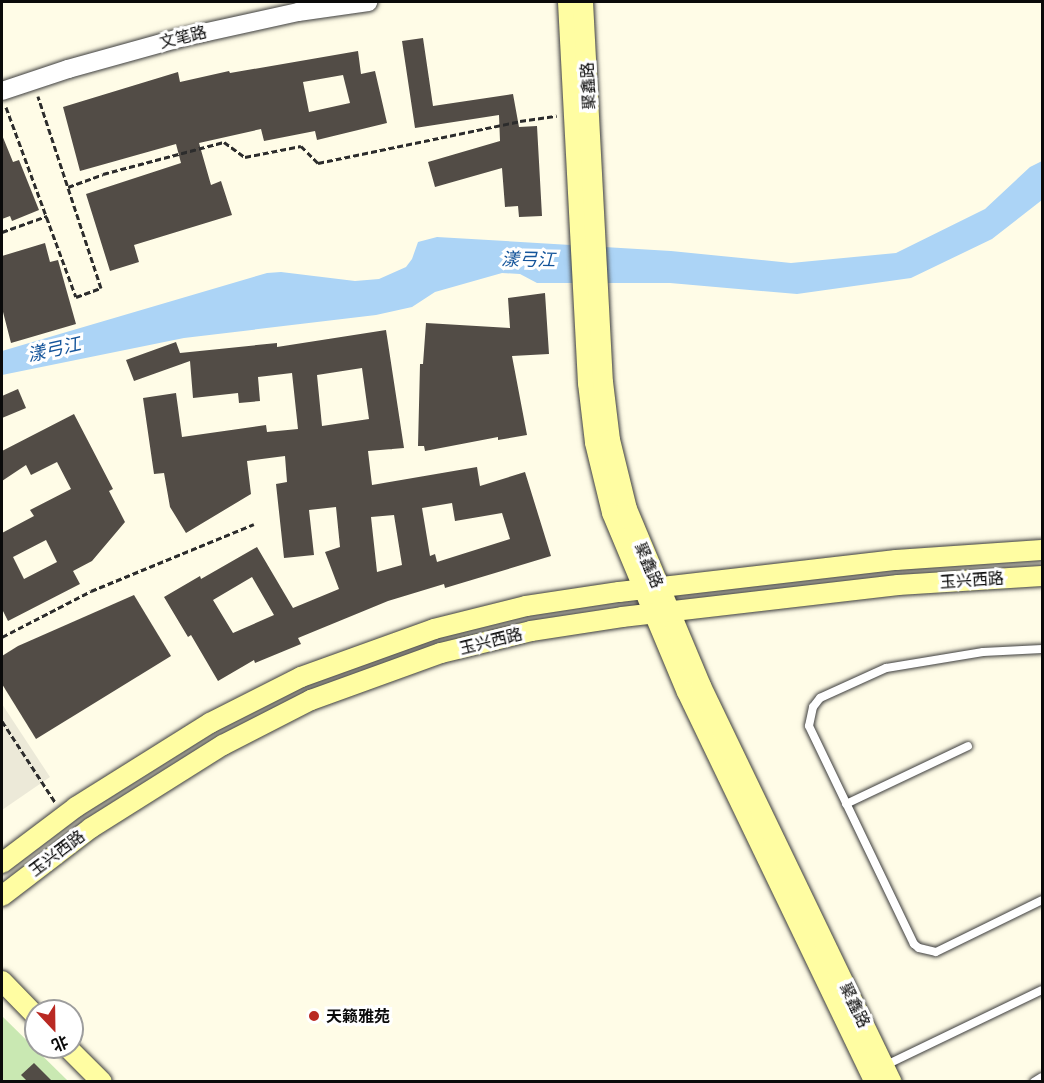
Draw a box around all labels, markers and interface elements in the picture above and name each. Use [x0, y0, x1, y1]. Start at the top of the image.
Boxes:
street label: 文笔路 [157, 22, 209, 52]
street label: 聚鑫路 [577, 62, 599, 110]
water label: 漾弓江 [501, 249, 555, 271]
water label: 漾弓江 [25, 333, 83, 367]
street label: 聚鑫路 [631, 539, 667, 591]
street label: 玉兴西路 [939, 568, 1005, 592]
street label: 玉兴西路 [458, 624, 524, 658]
street label: 玉兴西路 [26, 826, 88, 880]
street label: 聚鑫路 [836, 979, 874, 1031]
north arrow [24, 999, 84, 1059]
place label: 天籁雅苑 [326, 1006, 390, 1026]
marker: 天籁雅苑 [307, 1009, 321, 1023]
text: 北 [49, 1032, 71, 1056]

